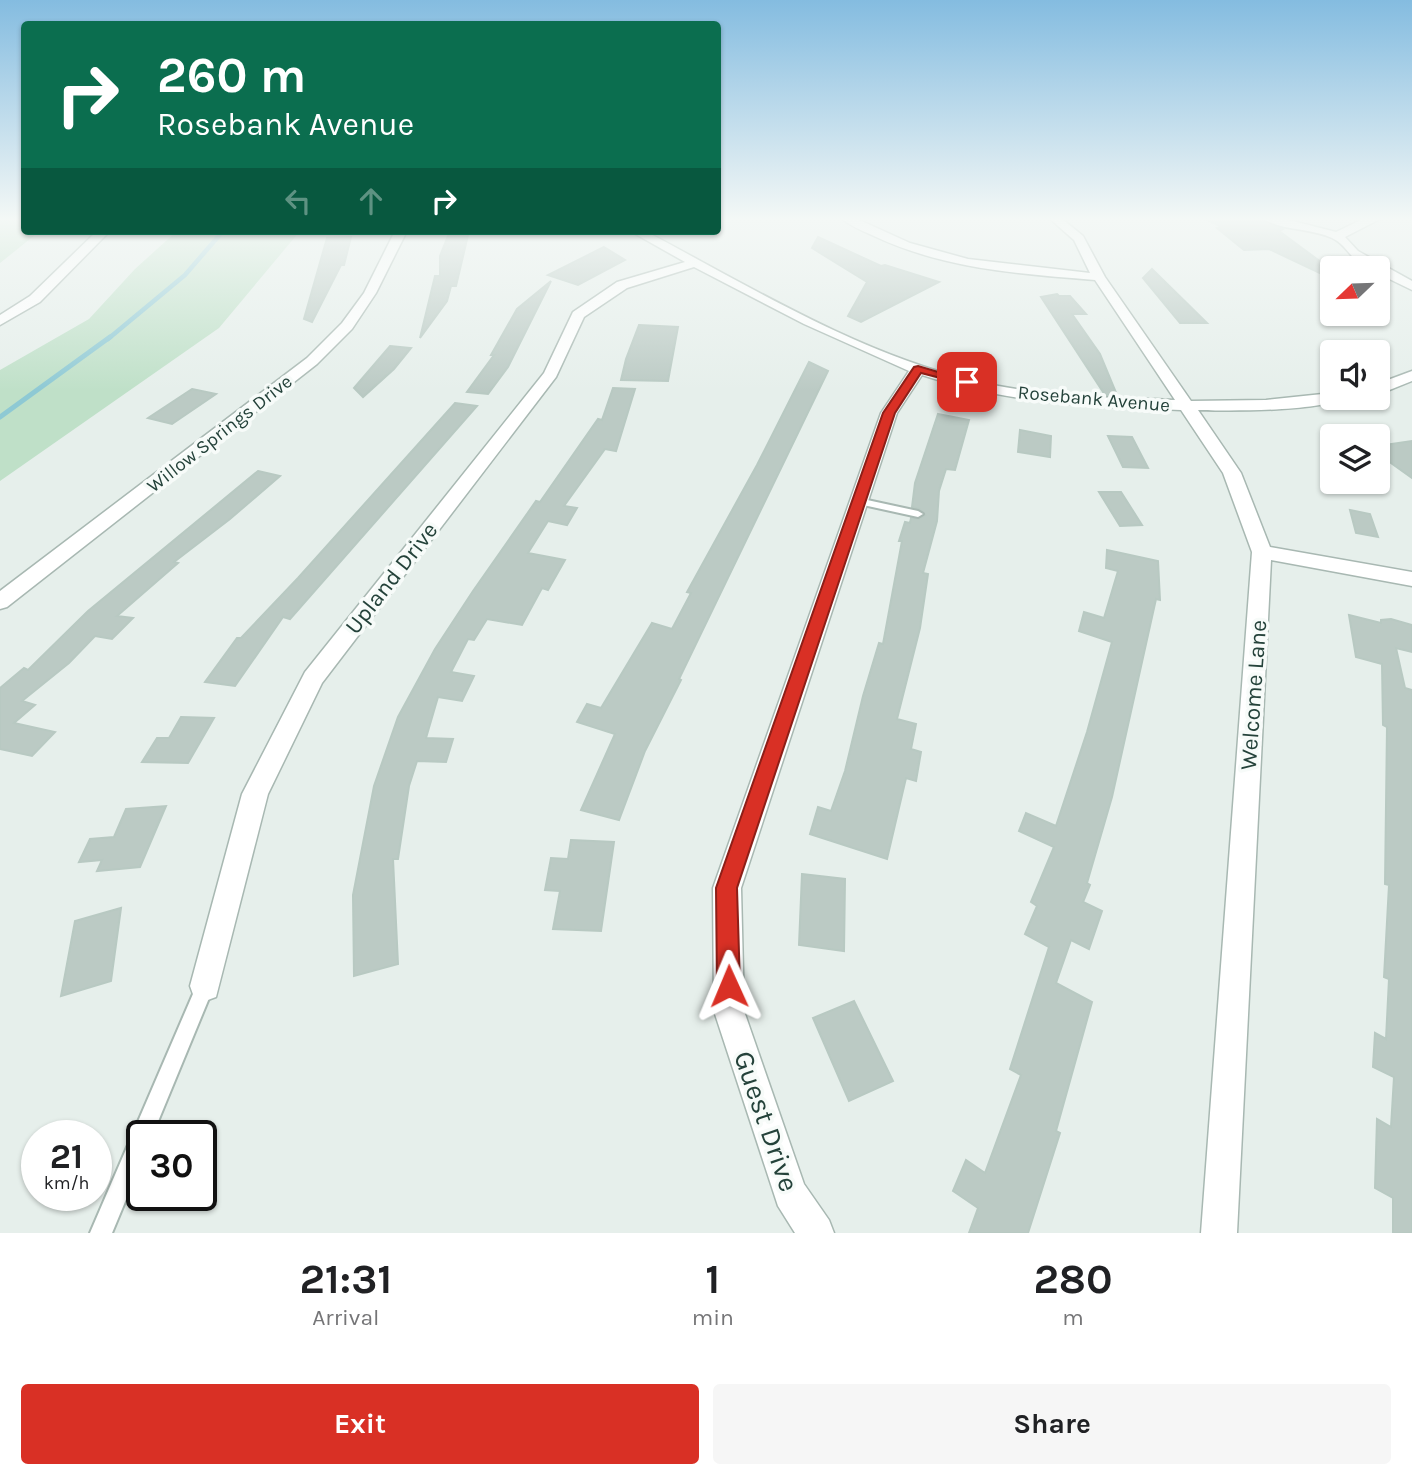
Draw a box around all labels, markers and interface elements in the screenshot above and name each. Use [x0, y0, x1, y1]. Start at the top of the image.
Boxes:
text: 260 m [157, 47, 306, 104]
icon: right [42, 49, 133, 140]
text: Rosebank Avenue [157, 106, 414, 143]
icon: left [279, 182, 317, 220]
icon: ahead [352, 182, 390, 220]
icon: right [425, 182, 463, 220]
north arrow [1320, 256, 1390, 326]
map controls [1320, 256, 1390, 494]
button: sound [1320, 340, 1390, 410]
pin [937, 352, 997, 412]
icon: arrive [948, 363, 986, 401]
street label: Willow Springs Drive [143, 370, 297, 497]
street label: Rosebank Avenue [1017, 381, 1171, 417]
button: layers [1320, 424, 1390, 494]
street label: Upland Drive [339, 517, 443, 640]
street label: Welcome Lane [1235, 619, 1272, 771]
position arrow [692, 949, 766, 1023]
street label: Guest Drive [727, 1046, 806, 1196]
speed limit sign: 30 [126, 1120, 217, 1211]
text: 21 [50, 1136, 83, 1177]
text: km/h [44, 1172, 89, 1194]
text: 21:31 [299, 1254, 392, 1304]
text: 1 [705, 1254, 720, 1304]
text: 280 [1033, 1254, 1113, 1304]
text: Arrival [312, 1304, 380, 1331]
text: min [692, 1304, 734, 1331]
text: m [1062, 1304, 1084, 1331]
button: Exit [21, 1384, 699, 1464]
button: Share [713, 1384, 1391, 1464]

